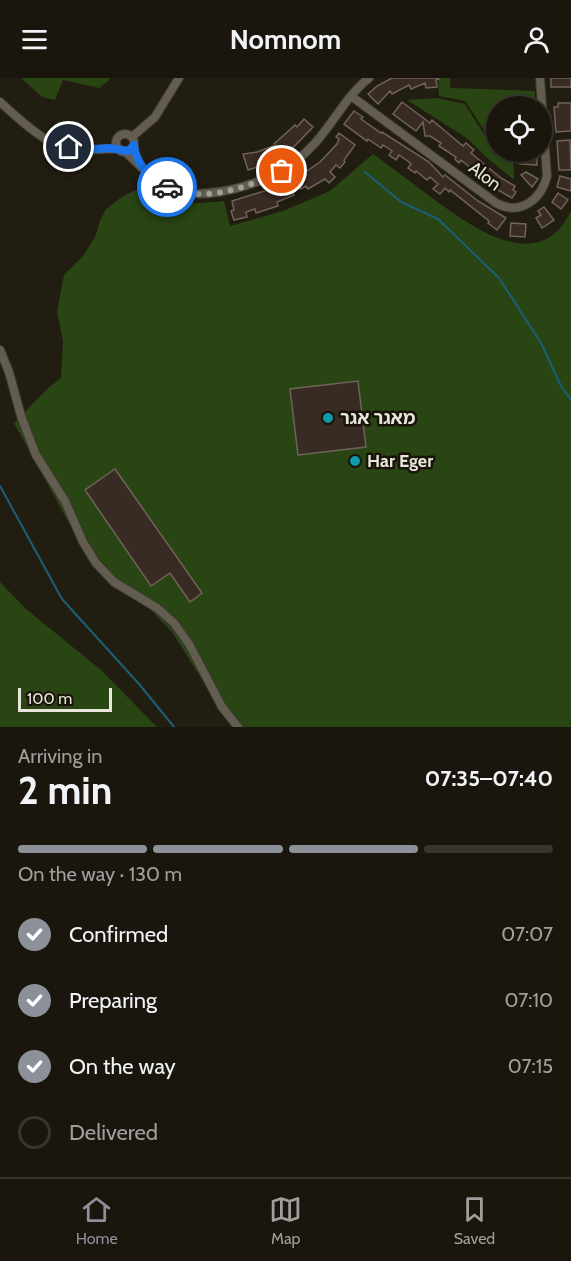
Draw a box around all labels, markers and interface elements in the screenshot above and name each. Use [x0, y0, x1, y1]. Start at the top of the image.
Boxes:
icon: menu [18, 23, 51, 56]
text: Nomnom [230, 23, 341, 56]
icon: person [520, 23, 553, 56]
map controls [486, 96, 552, 162]
button: locate [486, 96, 552, 162]
pin [43, 121, 94, 172]
icon: home [52, 130, 85, 163]
pin [256, 145, 307, 196]
icon: bag [265, 154, 298, 187]
courier [137, 157, 197, 217]
street label: Alon [464, 157, 506, 195]
icon: car [151, 171, 184, 204]
place label: מאגר אגר [340, 407, 416, 429]
marker: מאגר אגר [321, 411, 335, 425]
place label: Har Eger [367, 450, 433, 472]
marker: Har Eger [348, 454, 362, 468]
scale bar [18, 685, 112, 712]
text: 100 m [27, 689, 72, 708]
text: Arriving in [18, 744, 102, 768]
text: 07:35–07:40 [425, 765, 553, 792]
text: 2 min [18, 766, 112, 814]
text: On the way · 130 m [18, 862, 182, 886]
icon: check [18, 918, 51, 951]
text: Confirmed [69, 921, 168, 948]
text: 07:07 [501, 922, 553, 946]
icon: check [18, 984, 51, 1017]
text: Preparing [69, 987, 157, 1014]
text: 07:10 [505, 988, 553, 1012]
icon: check [18, 1050, 51, 1083]
text: On the way [69, 1053, 176, 1080]
text: 07:15 [508, 1054, 553, 1078]
text: Delivered [69, 1119, 158, 1146]
tab: Home [76, 1193, 118, 1248]
tab: Map [269, 1193, 302, 1248]
tab: Saved [454, 1193, 495, 1248]

